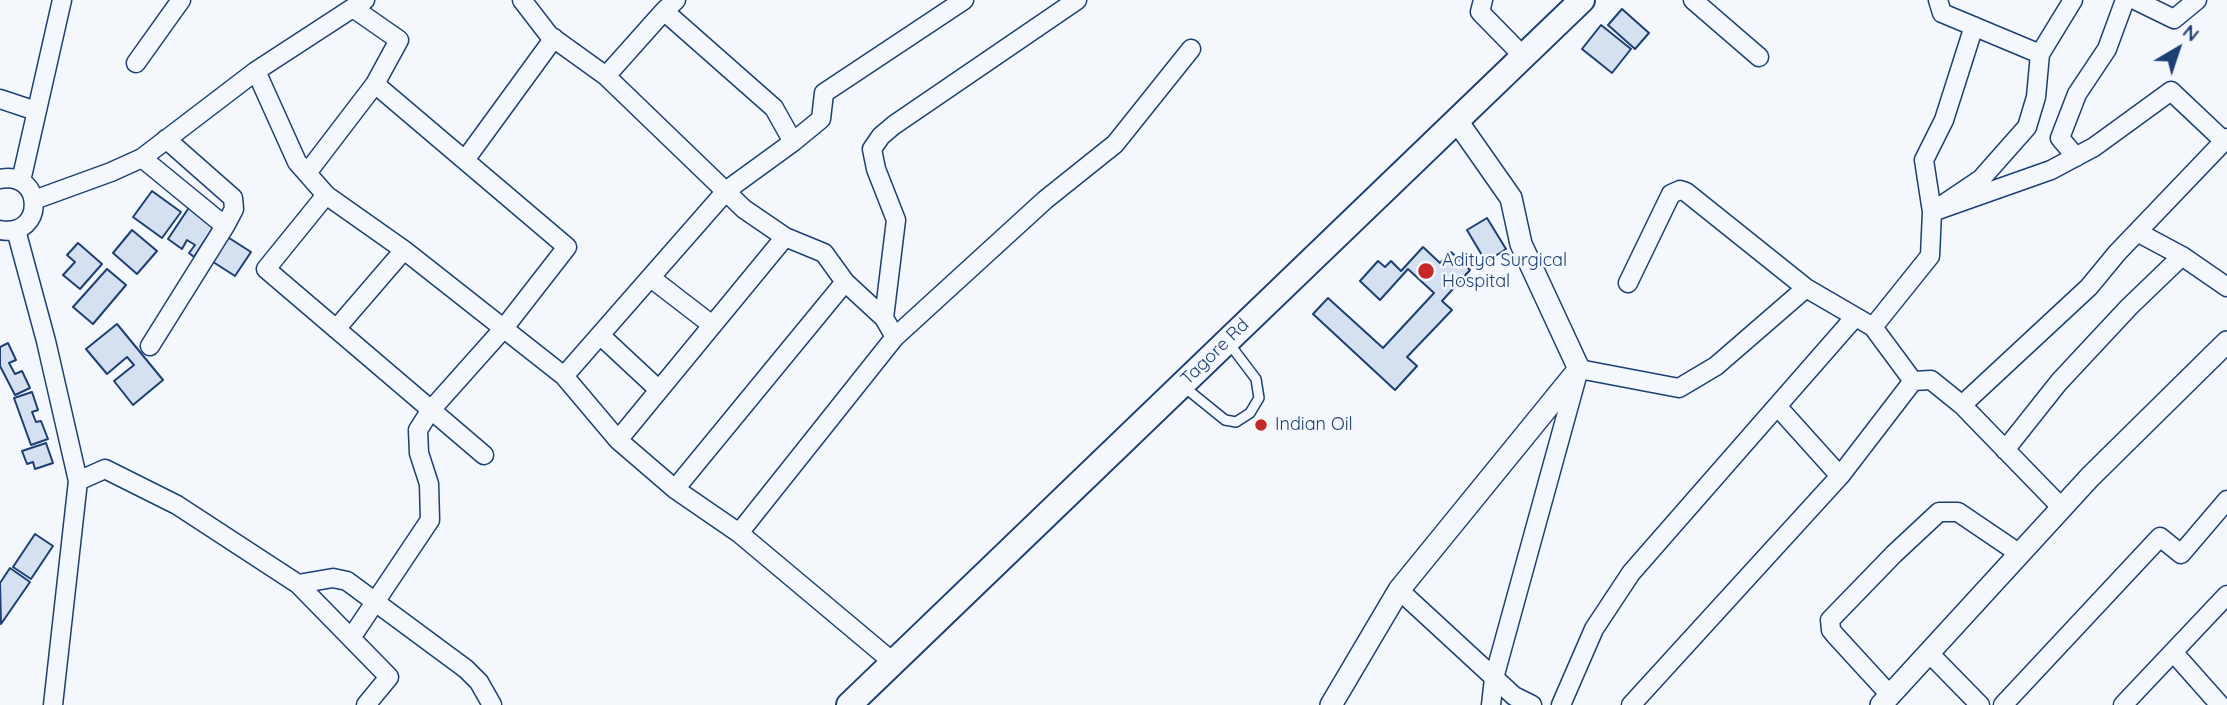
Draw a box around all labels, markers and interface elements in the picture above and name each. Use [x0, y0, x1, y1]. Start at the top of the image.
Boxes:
north arrow [2143, 14, 2213, 84]
text: N [2178, 19, 2204, 46]
place label: Aditya Surgical Hospital [1442, 250, 1567, 292]
marker: Aditya Surgical Hospital [1416, 261, 1436, 281]
street label: Tagore Rd [1176, 314, 1254, 390]
place label: Indian Oil [1275, 414, 1353, 436]
marker: Indian Oil [1253, 417, 1269, 433]

